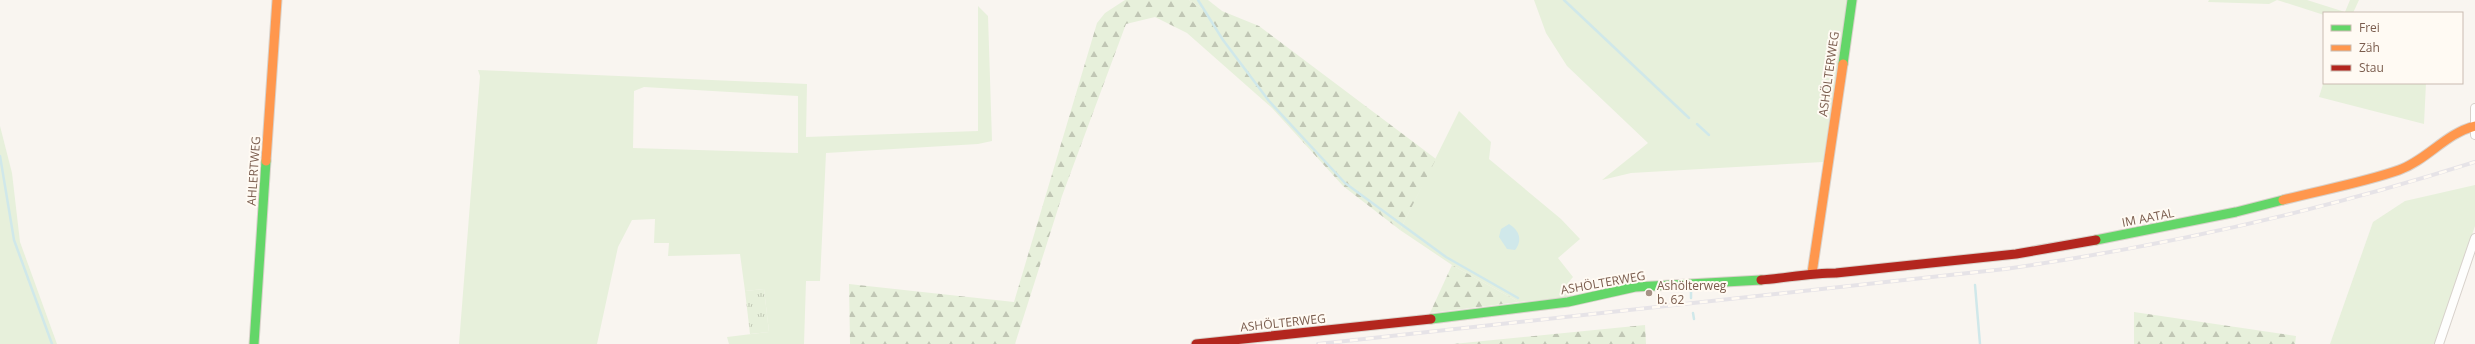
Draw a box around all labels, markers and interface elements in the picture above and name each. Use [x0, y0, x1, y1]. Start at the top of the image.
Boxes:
legend [2323, 12, 2463, 84]
text: Frei [2359, 19, 2380, 36]
street label: ASHÖLTERWEG [1814, 30, 1843, 118]
text: Zäh [2359, 39, 2380, 56]
text: Stau [2359, 59, 2384, 76]
street label: AHLERTWEG [243, 136, 264, 206]
street label: IM AATAL [2120, 204, 2175, 231]
street label: ASHÖLTERWEG [1559, 267, 1647, 298]
place label: Ashölterweg b. 62 [1657, 277, 1727, 308]
marker: Ashölterweg b. 62 [1644, 288, 1654, 298]
street label: ASHÖLTERWEG [1239, 310, 1326, 335]

